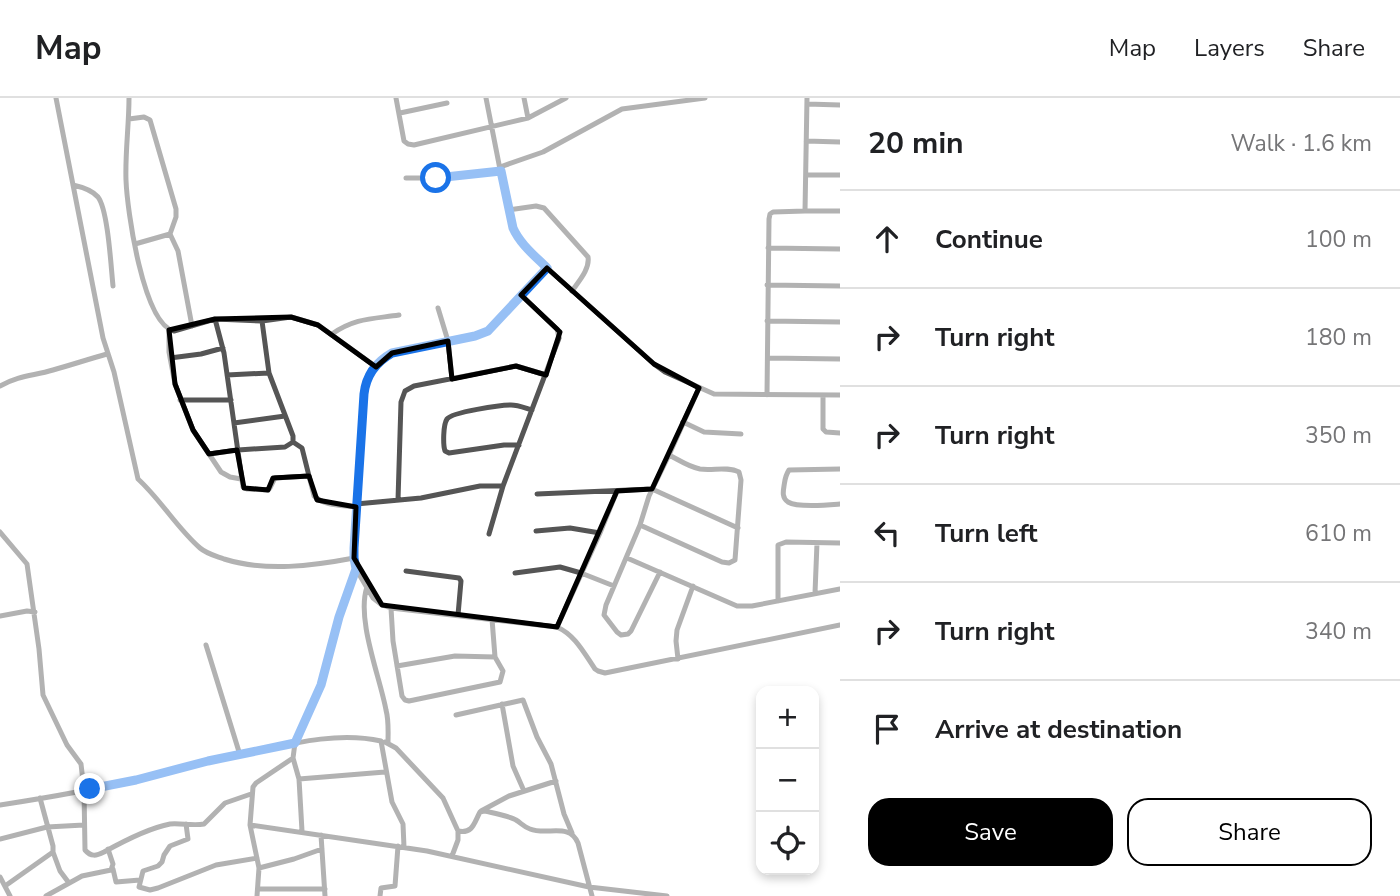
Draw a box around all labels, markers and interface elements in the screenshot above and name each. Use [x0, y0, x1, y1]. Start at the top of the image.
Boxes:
text: Map [35, 26, 102, 71]
text: Map [1109, 32, 1156, 64]
text: Layers [1194, 32, 1265, 64]
text: Share [1303, 32, 1365, 64]
text: 20 min [868, 123, 964, 164]
text: Walk · 1.6 km [1230, 128, 1372, 159]
route start [420, 162, 451, 193]
icon: ahead [868, 220, 906, 258]
text: Continue [935, 222, 1043, 257]
text: 100 m [1305, 224, 1372, 255]
icon: right [868, 318, 906, 356]
text: Turn right [935, 320, 1054, 355]
text: 180 m [1305, 322, 1372, 353]
icon: right [868, 416, 906, 454]
text: Turn right [935, 418, 1054, 453]
text: 350 m [1305, 420, 1372, 451]
icon: left [868, 514, 906, 552]
text: Turn left [935, 516, 1038, 551]
text: 610 m [1305, 518, 1372, 549]
icon: right [868, 612, 906, 650]
text: Turn right [935, 614, 1054, 649]
text: 340 m [1305, 616, 1372, 647]
map controls [756, 686, 819, 875]
button: + [756, 686, 819, 749]
icon: arrive [868, 710, 906, 748]
text: Arrive at destination [935, 712, 1182, 747]
button: − [756, 749, 819, 812]
route end [74, 773, 105, 804]
button: Save [868, 798, 1113, 866]
button: Share [1127, 798, 1372, 866]
button: locate [756, 812, 819, 875]

